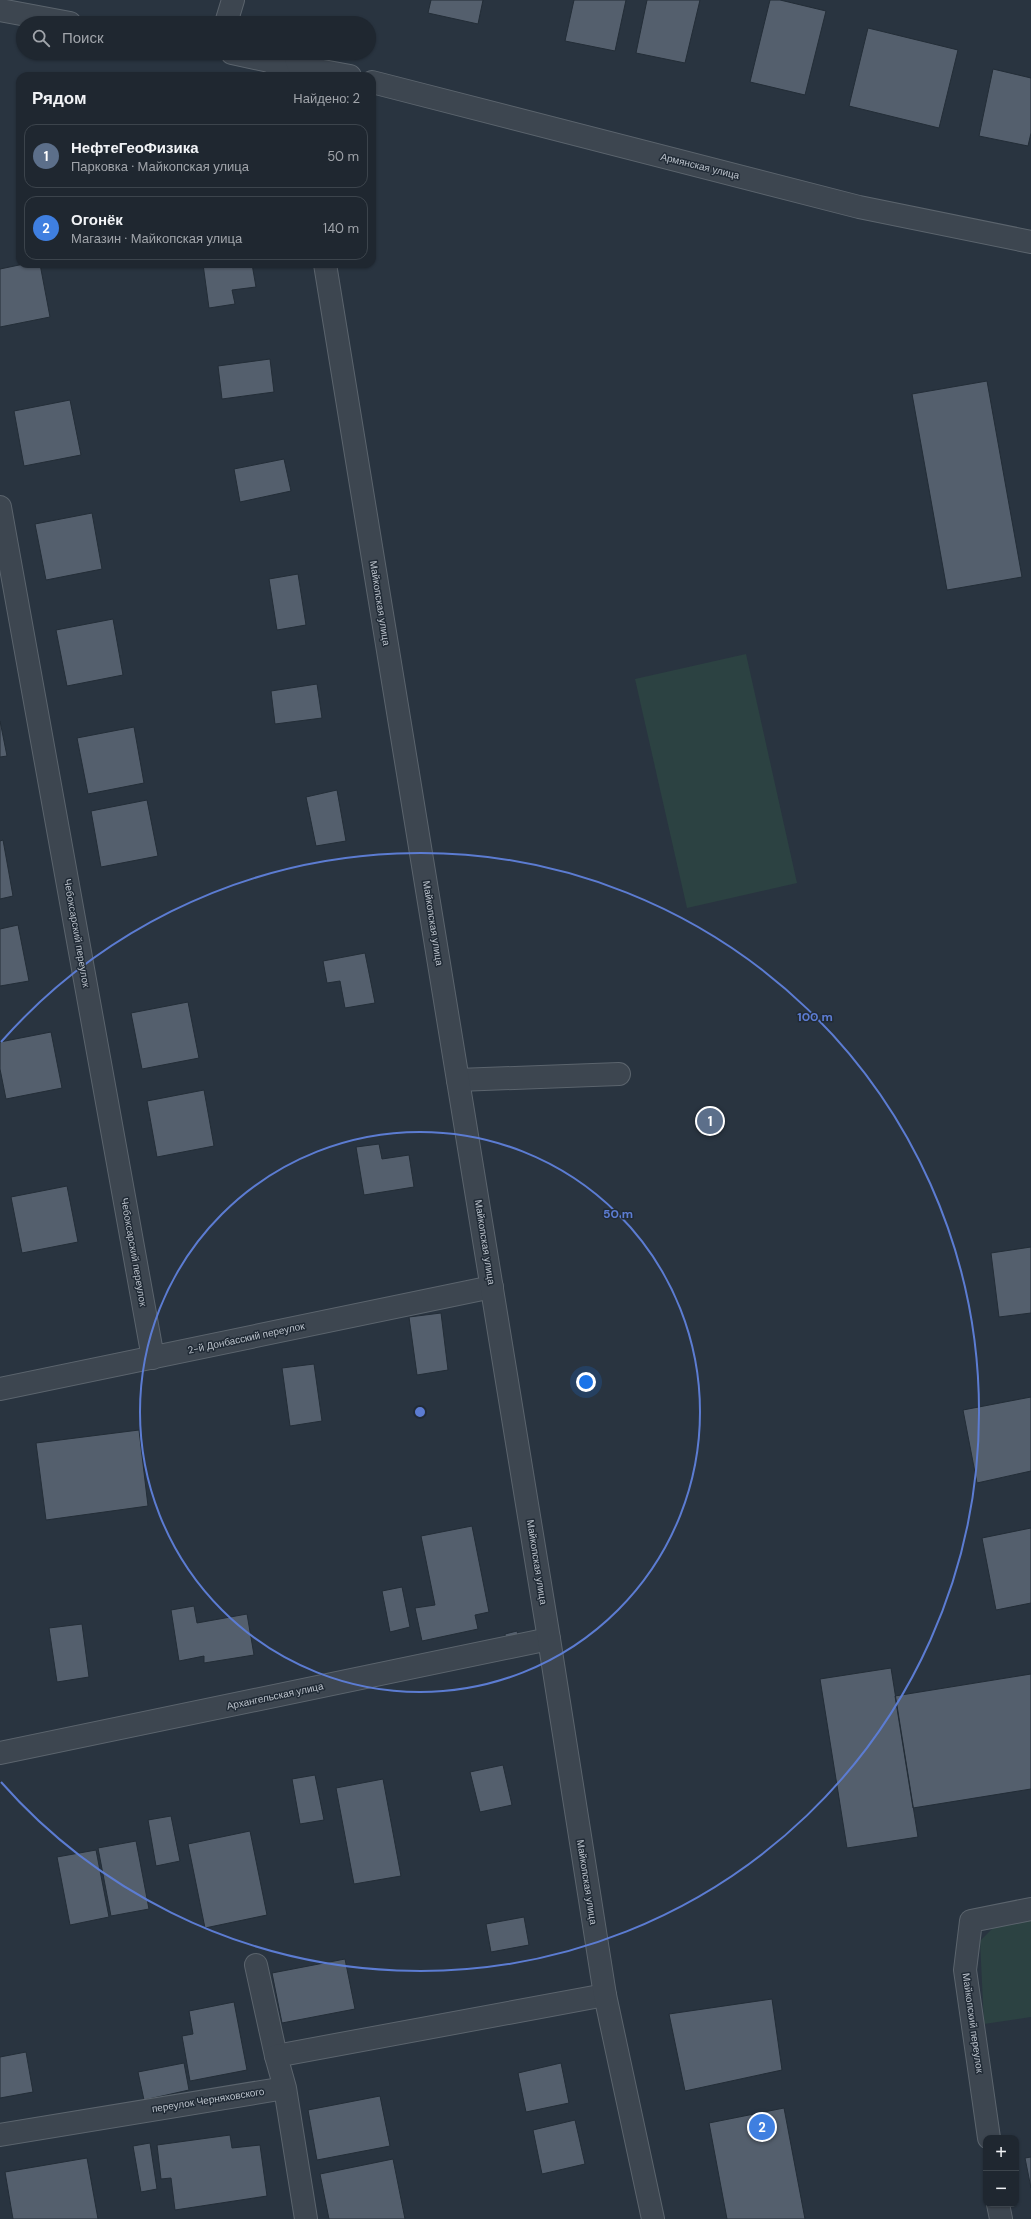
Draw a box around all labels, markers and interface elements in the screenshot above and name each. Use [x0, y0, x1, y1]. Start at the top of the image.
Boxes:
search box [16, 16, 376, 60]
icon: search [30, 27, 52, 49]
text: Поиск [62, 28, 104, 48]
text: Рядом [32, 87, 87, 109]
text: Найдено: 2 [293, 90, 360, 107]
text: НефтеГеоФизика [71, 138, 199, 158]
text: 1 [44, 148, 48, 165]
text: 50 m [327, 148, 359, 165]
street label: Армянская улица [659, 150, 741, 182]
text: Парковка · Майкопская улица [71, 158, 249, 175]
text: Огонёк [71, 210, 123, 230]
text: 2 [42, 220, 50, 237]
text: 140 m [323, 220, 359, 237]
text: Магазин · Майкопская улица [71, 230, 242, 247]
street label: Майкопская улица [367, 560, 393, 647]
street label: Чебоксарский переулок [61, 878, 93, 989]
street label: Майкопская улица [420, 880, 446, 967]
text: 100 m [797, 1009, 833, 1025]
pin: 1 [697, 1106, 723, 1136]
street label: Чебоксарский переулок [118, 1197, 150, 1308]
street label: Майкопская улица [472, 1199, 498, 1286]
text: 50 m [603, 1206, 633, 1222]
street label: 2-й Донбасский переулок [186, 1319, 306, 1357]
your location [576, 1372, 596, 1392]
centre of rings [413, 1405, 427, 1419]
street label: Майкопская улица [524, 1519, 550, 1606]
street label: Архангельская улица [225, 1679, 325, 1713]
street label: Майкопская улица [574, 1839, 600, 1926]
street label: Майкопский переулок [960, 1972, 987, 2074]
street label: переулок Черняховского [151, 2085, 266, 2115]
pin: 2 [749, 2112, 775, 2142]
map controls [983, 2135, 1019, 2207]
button: + [983, 2135, 1019, 2171]
button: − [983, 2171, 1019, 2207]

